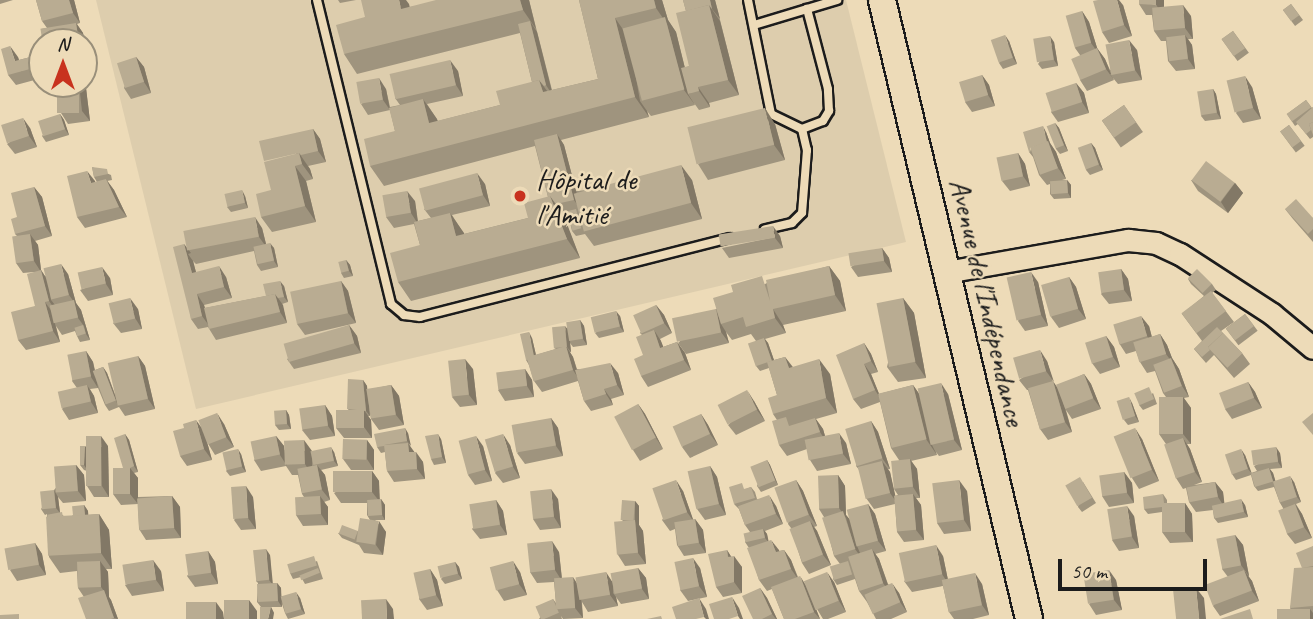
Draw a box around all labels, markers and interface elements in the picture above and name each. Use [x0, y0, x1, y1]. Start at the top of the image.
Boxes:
north arrow [28, 28, 98, 98]
text: N [57, 32, 69, 56]
place label: Hôpital de l'Amitié [536, 161, 636, 232]
street label: Avenue de l'Indépendance [942, 175, 1034, 429]
marker: Hôpital de l'Amitié [510, 186, 530, 206]
scale bar [1061, 546, 1210, 590]
text: 50 m [1071, 558, 1107, 584]

